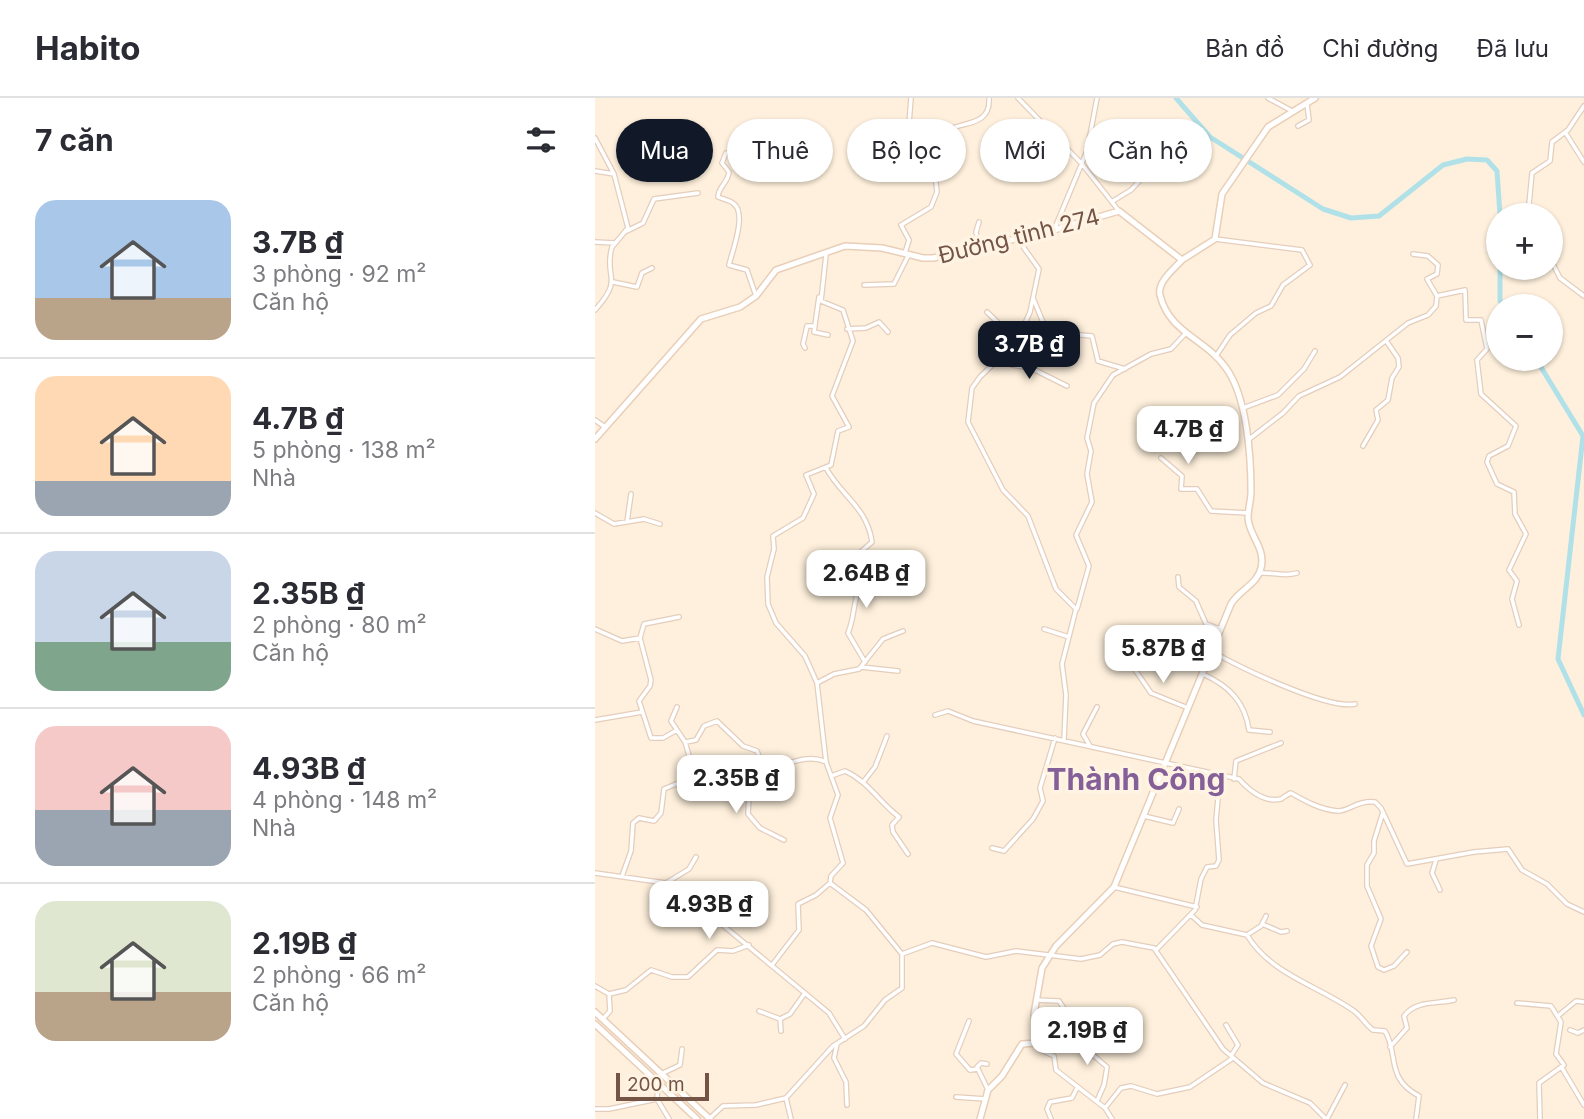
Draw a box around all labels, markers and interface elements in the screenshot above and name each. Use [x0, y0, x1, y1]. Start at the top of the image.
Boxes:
text: Habito [35, 28, 141, 68]
text: Bản đồ [1205, 34, 1284, 63]
text: Chỉ đường [1322, 34, 1439, 63]
text: Đã lưu [1477, 34, 1549, 63]
chip: Mua [616, 119, 713, 182]
chip: Thuê [727, 119, 833, 182]
chip: Bộ lọc [847, 119, 966, 182]
chip: Mới [980, 119, 1070, 182]
chip: Căn hộ [1084, 119, 1212, 182]
icon: filters [522, 121, 560, 159]
text: 7 căn [35, 122, 114, 158]
street label: Đường tỉnh 274 [935, 202, 1103, 270]
map controls [1486, 203, 1563, 371]
button: + [1486, 203, 1563, 280]
text: 3.7B ₫ [252, 224, 343, 260]
icon: home [91, 228, 175, 312]
text: 3 phòng · 92 m² [252, 260, 426, 288]
text: Căn hộ [252, 288, 329, 316]
button: − [1486, 294, 1563, 371]
pin: 3.7B ₫ [972, 322, 1086, 381]
text: 3.7B ₫ [994, 330, 1064, 358]
text: 4.7B ₫ [252, 400, 344, 436]
icon: home [91, 404, 175, 488]
pin: 4.7B ₫ [1131, 406, 1245, 466]
text: 4.7B ₫ [1153, 415, 1223, 443]
text: 5 phòng · 138 m² [252, 436, 436, 464]
text: Nhà [252, 464, 296, 492]
pin: 2.64B ₫ [801, 550, 931, 610]
text: 2.64B ₫ [822, 559, 910, 587]
text: 2.35B ₫ [252, 575, 365, 611]
icon: home [91, 579, 175, 663]
text: 2 phòng · 80 m² [252, 611, 427, 639]
pin: 5.87B ₫ [1098, 626, 1228, 685]
text: 5.87B ₫ [1121, 634, 1205, 662]
text: Căn hộ [252, 639, 329, 667]
text: 4.93B ₫ [252, 750, 366, 786]
icon: home [91, 754, 175, 838]
pin: 2.35B ₫ [671, 756, 801, 815]
district label: Thành Công [1047, 761, 1225, 797]
text: 2.35B ₫ [693, 764, 779, 792]
text: 4 phòng · 148 m² [252, 786, 437, 814]
text: Nhà [252, 814, 296, 842]
pin: 4.93B ₫ [644, 882, 774, 941]
text: 4.93B ₫ [665, 890, 753, 918]
text: 2.19B ₫ [252, 925, 357, 961]
icon: home [91, 929, 175, 1013]
text: 2 phòng · 66 m² [252, 961, 427, 989]
text: Căn hộ [252, 989, 329, 1017]
pin: 2.19B ₫ [1022, 1007, 1152, 1067]
text: 2.19B ₫ [1047, 1016, 1127, 1044]
scale bar [616, 1070, 709, 1102]
text: 200 m [627, 1073, 685, 1096]

